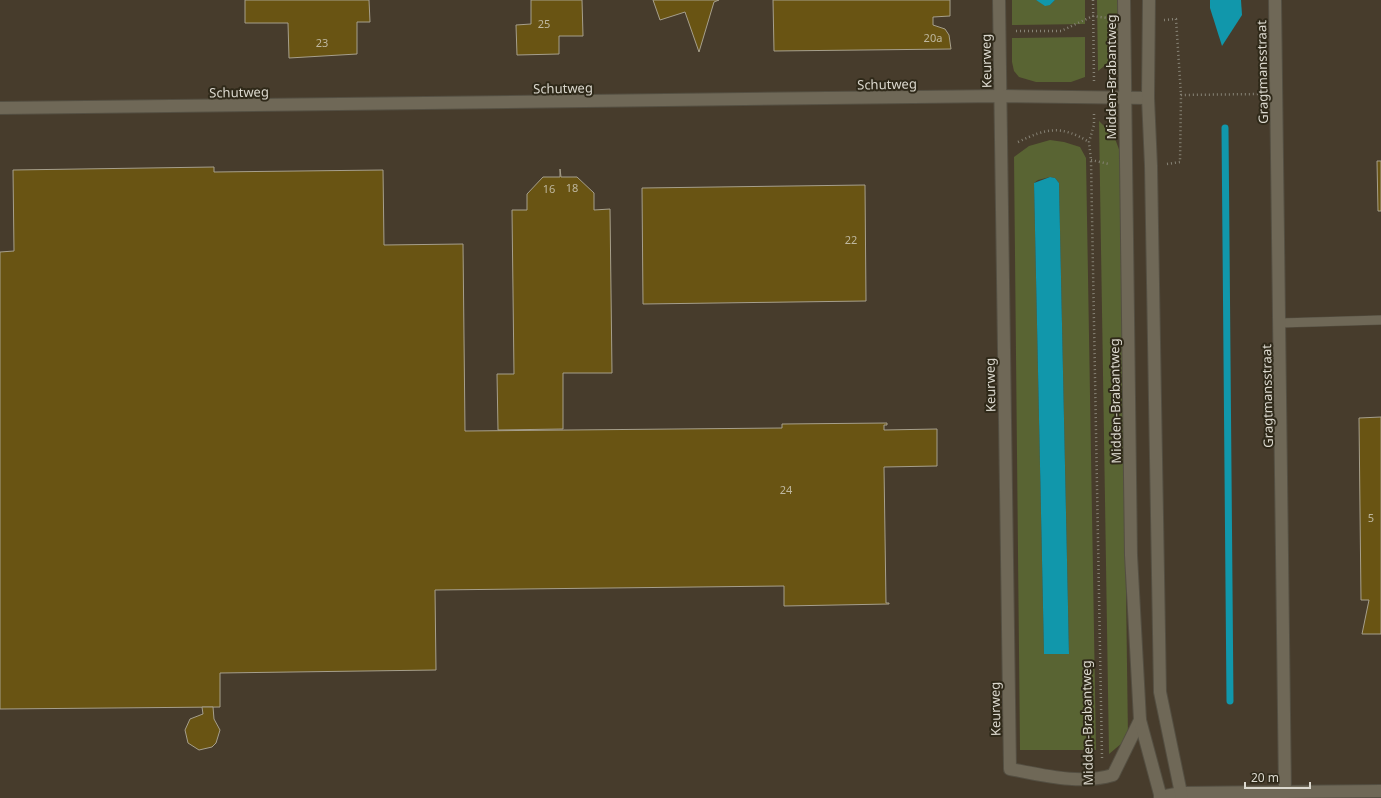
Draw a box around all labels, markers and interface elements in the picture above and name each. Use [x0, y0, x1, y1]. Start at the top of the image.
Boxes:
street label: Midden-Brabantweg [1102, 14, 1120, 140]
house number: 25 [538, 16, 550, 31]
street label: Gragtmansstraat [1252, 20, 1272, 124]
house number: 20a [924, 30, 942, 45]
street label: Keurweg [977, 34, 995, 88]
house number: 23 [316, 35, 328, 50]
street label: Schutweg [857, 74, 917, 94]
street label: Schutweg [533, 78, 593, 98]
street label: Schutweg [209, 82, 269, 102]
house number: 18 [566, 180, 578, 195]
house number: 16 [543, 181, 555, 196]
house number: 22 [845, 232, 857, 247]
street label: Midden-Brabantweg [1105, 338, 1125, 464]
street label: Gragtmansstraat [1257, 344, 1277, 448]
street label: Keurweg [981, 358, 999, 412]
house number: 24 [780, 482, 793, 497]
house number: 5 [1368, 510, 1374, 525]
street label: Midden-Brabantweg [1077, 660, 1097, 786]
street label: Keurweg [986, 682, 1004, 736]
scale bar [1245, 764, 1310, 790]
text: 20 m [1251, 769, 1279, 786]

